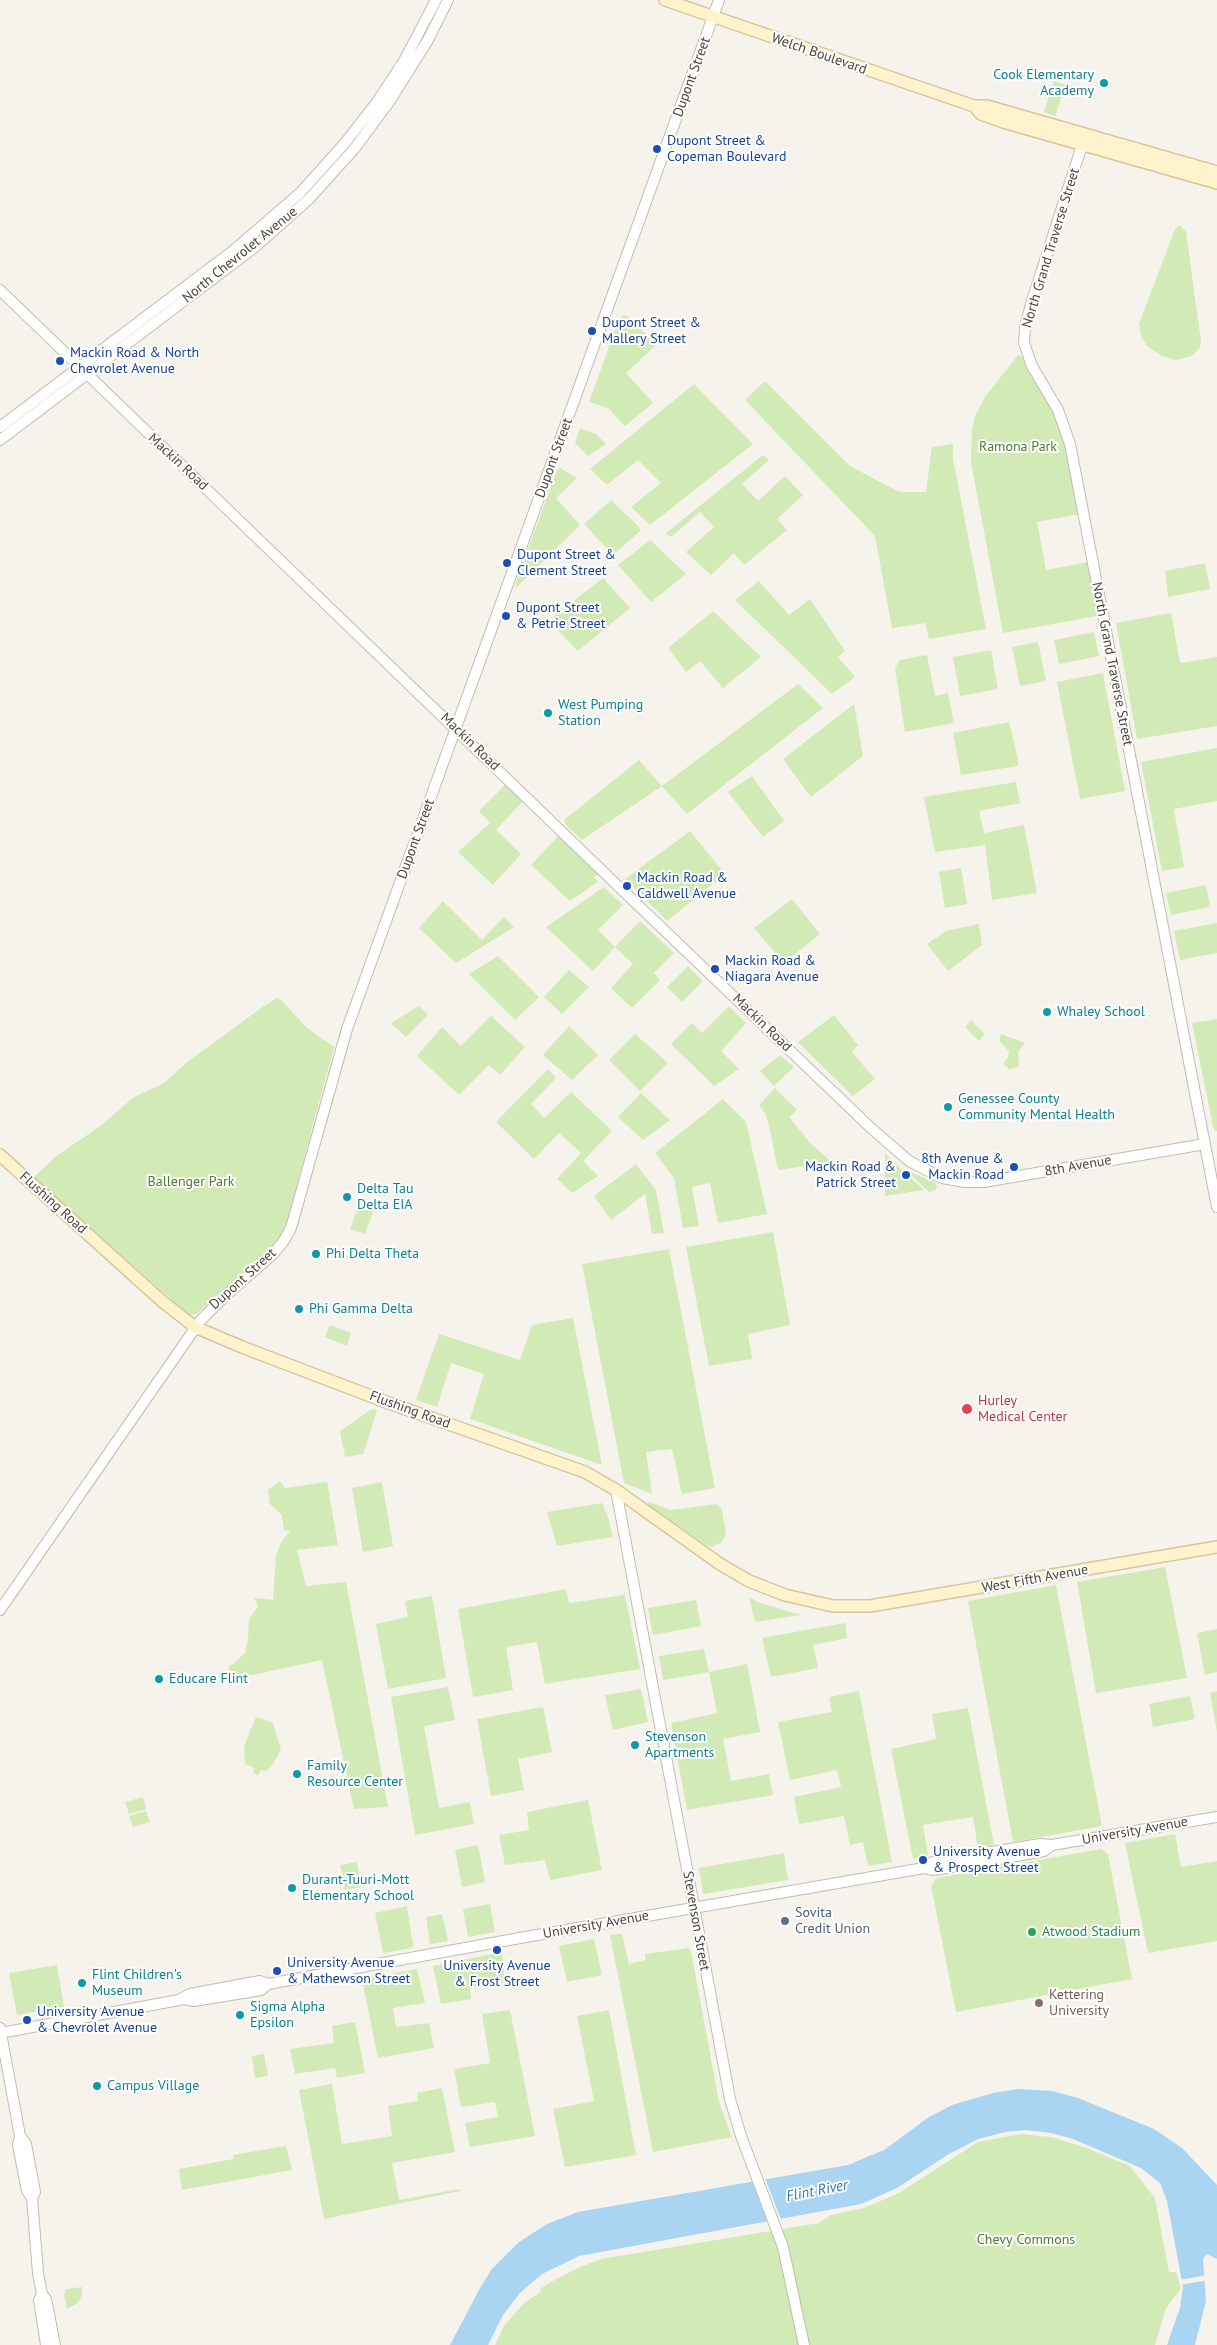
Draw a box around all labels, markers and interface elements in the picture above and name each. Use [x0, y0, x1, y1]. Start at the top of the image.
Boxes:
street label: Welch Boulevard [769, 30, 869, 78]
street label: Dupont Street [670, 35, 714, 119]
place label: Cook Elementary Academy [993, 67, 1094, 100]
marker: Cook Elementary Academy [1098, 77, 1110, 89]
place label: Dupont Street & Copeman Boulevard [667, 133, 787, 166]
marker: Dupont Street & Copeman Boulevard [651, 143, 663, 155]
street label: North Grand Traverse Street [1019, 166, 1083, 330]
street label: North Chevrolet Avenue [179, 203, 301, 307]
place label: Dupont Street & Mallery Street [602, 315, 701, 348]
marker: Dupont Street & Mallery Street [586, 325, 598, 337]
place label: Mackin Road & North Chevrolet Avenue [70, 345, 199, 378]
marker: Mackin Road & North Chevrolet Avenue [54, 355, 66, 367]
street label: Dupont Street [532, 416, 576, 500]
street label: Mackin Road [145, 430, 211, 494]
park label: Ramona Park [979, 439, 1057, 455]
place label: Dupont Street & Clement Street [517, 547, 616, 580]
marker: Dupont Street & Clement Street [501, 557, 513, 569]
street label: North Grand Traverse Street [1088, 581, 1136, 747]
place label: Dupont Street & Petrie Street [516, 600, 605, 632]
marker: Dupont Street & Petrie Street [500, 610, 512, 622]
place label: West Pumping Station [558, 697, 643, 730]
marker: West Pumping Station [542, 707, 554, 719]
street label: Mackin Road [437, 710, 503, 774]
street label: Dupont Street [394, 797, 438, 881]
place label: Mackin Road & Caldwell Avenue [637, 870, 736, 902]
marker: Mackin Road & Caldwell Avenue [621, 880, 633, 892]
place label: Mackin Road & Niagara Avenue [725, 953, 819, 986]
marker: Mackin Road & Niagara Avenue [709, 963, 721, 975]
street label: Mackin Road [729, 991, 795, 1055]
place label: Whaley School [1057, 1004, 1145, 1020]
marker: Whaley School [1041, 1006, 1053, 1018]
place label: Genessee County Community Mental Health [958, 1091, 1115, 1124]
marker: Genessee County Community Mental Health [942, 1101, 954, 1113]
place label: 8th Avenue & Mackin Road [921, 1151, 1004, 1184]
street label: 8th Avenue [1043, 1152, 1113, 1180]
place label: Mackin Road & Patrick Street [805, 1159, 896, 1192]
marker: 8th Avenue & Mackin Road [1008, 1161, 1020, 1173]
street label: Flushing Road [16, 1168, 90, 1238]
marker: Mackin Road & Patrick Street [900, 1169, 912, 1181]
park label: Ballenger Park [148, 1174, 234, 1190]
place label: Delta Tau Delta EIA [357, 1181, 414, 1214]
marker: Delta Tau Delta EIA [341, 1191, 353, 1203]
street label: Dupont Street [206, 1245, 280, 1313]
place label: Phi Delta Theta [326, 1246, 419, 1262]
marker: Phi Delta Theta [310, 1248, 322, 1260]
place label: Phi Gamma Delta [309, 1301, 413, 1317]
marker: Phi Gamma Delta [293, 1303, 305, 1315]
street label: Flushing Road [367, 1388, 453, 1432]
place label: Hurley Medical Center [978, 1393, 1067, 1425]
marker: Hurley Medical Center [960, 1402, 974, 1416]
street label: West Fifth Avenue [981, 1561, 1089, 1597]
place label: Educare Flint [169, 1671, 248, 1687]
marker: Educare Flint [153, 1673, 165, 1685]
place label: Stevenson Apartments [645, 1729, 714, 1761]
marker: Stevenson Apartments [629, 1739, 641, 1751]
place label: Family Resource Center [307, 1758, 403, 1790]
marker: Family Resource Center [291, 1768, 303, 1780]
street label: University Avenue [1081, 1813, 1189, 1849]
place label: University Avenue & Prospect Street [933, 1844, 1040, 1876]
marker: University Avenue & Prospect Street [917, 1854, 929, 1866]
street label: Stevenson Street [679, 1870, 713, 1972]
place label: Durant-Tuuri-Mott Elementary School [302, 1872, 414, 1904]
marker: Durant-Tuuri-Mott Elementary School [286, 1882, 298, 1894]
place label: Sovita Credit Union [795, 1905, 870, 1938]
street label: University Avenue [542, 1907, 650, 1943]
marker: Sovita Credit Union [779, 1915, 791, 1927]
place label: Atwood Stadium [1042, 1924, 1140, 1940]
marker: Atwood Stadium [1026, 1926, 1038, 1938]
marker: University Avenue & Frost Street [491, 1944, 503, 1956]
place label: University Avenue & Mathewson Street [287, 1955, 410, 1988]
place label: University Avenue & Frost Street [443, 1958, 551, 1990]
marker: University Avenue & Mathewson Street [271, 1965, 283, 1977]
place label: Flint Children's Museum [92, 1967, 182, 2000]
marker: Flint Children's Museum [76, 1977, 88, 1989]
place label: Kettering University [1049, 1987, 1109, 2020]
marker: Kettering University [1033, 1997, 1045, 2009]
place label: Sigma Alpha Epsilon [250, 1999, 325, 2031]
place label: University Avenue & Chevrolet Avenue [37, 2004, 157, 2036]
marker: Sigma Alpha Epsilon [234, 2009, 246, 2021]
marker: University Avenue & Chevrolet Avenue [21, 2014, 33, 2026]
place label: Campus Village [107, 2078, 199, 2094]
marker: Campus Village [91, 2080, 103, 2092]
water label: Flint River [785, 2176, 849, 2206]
park label: Chevy Commons [977, 2232, 1075, 2248]

